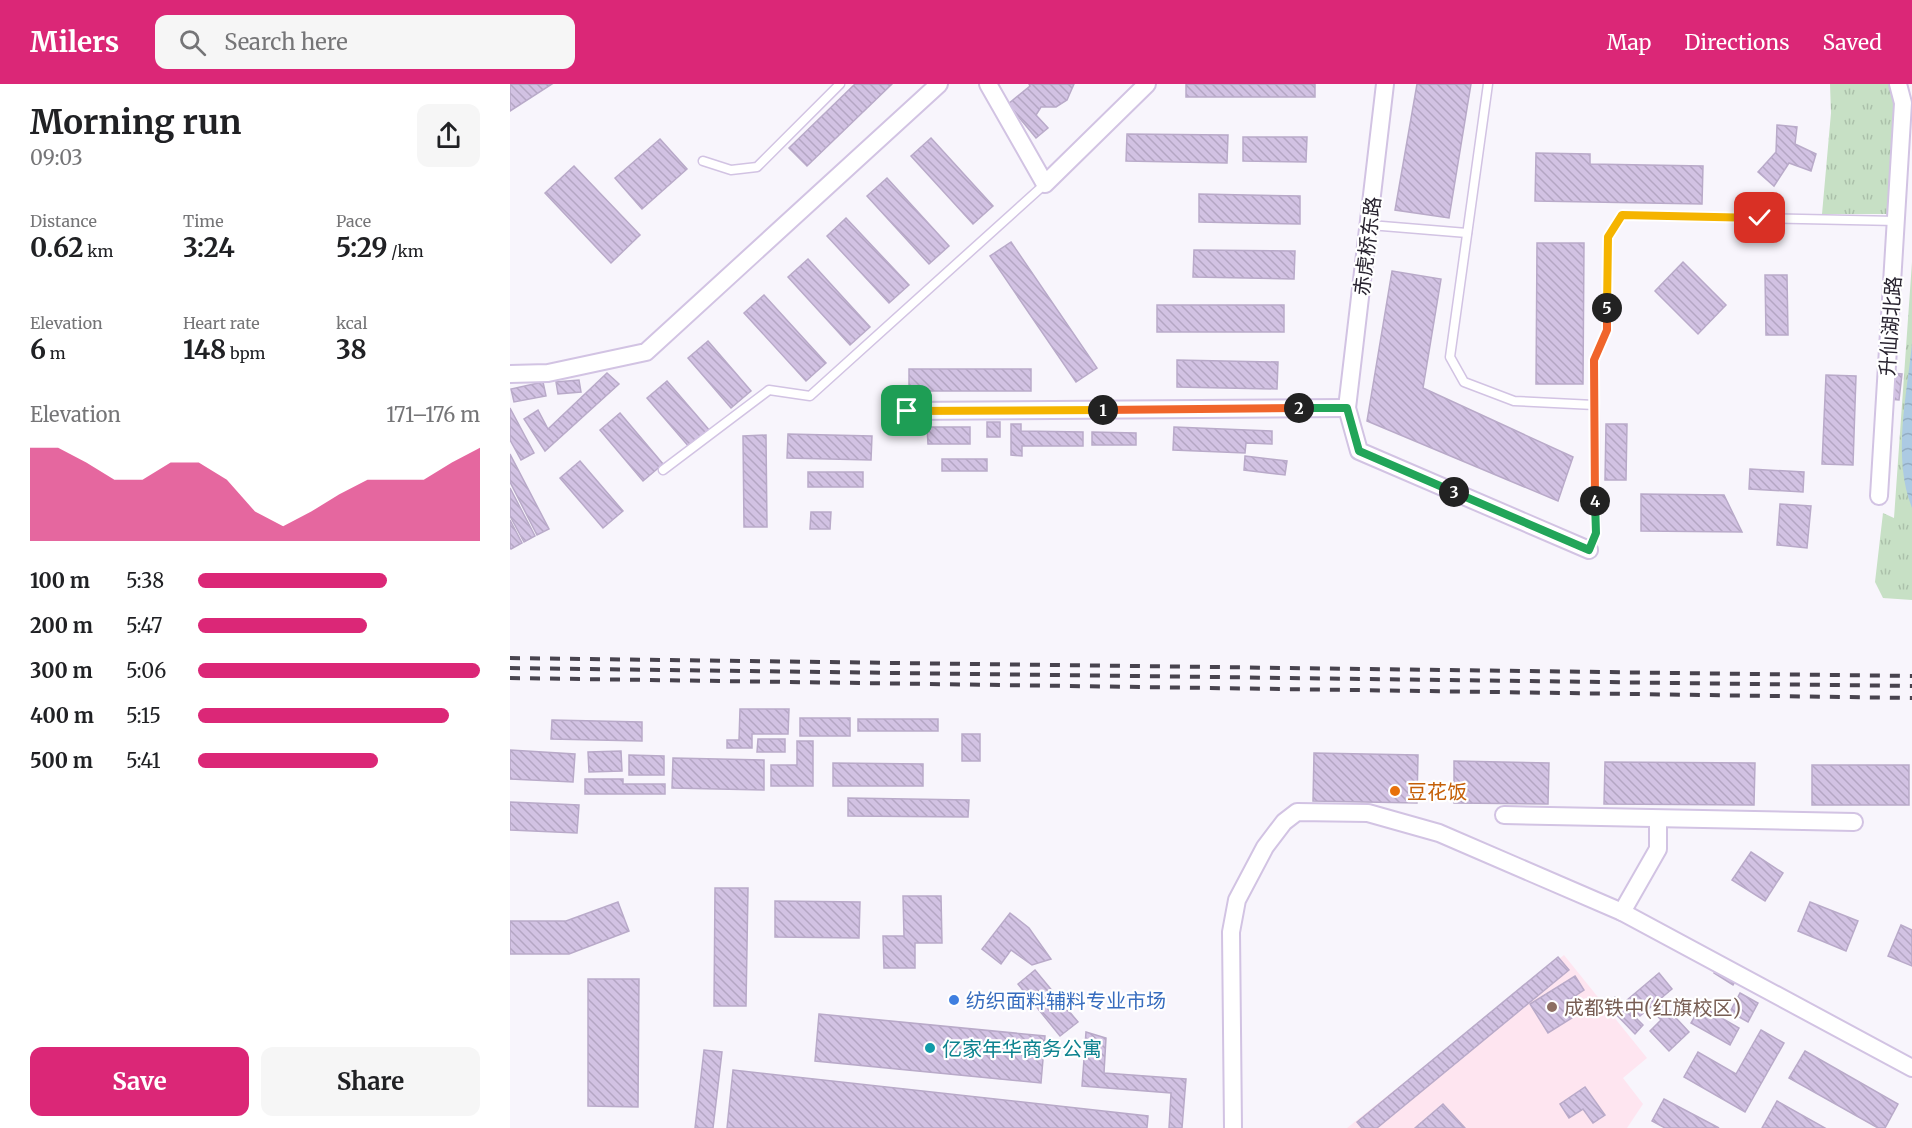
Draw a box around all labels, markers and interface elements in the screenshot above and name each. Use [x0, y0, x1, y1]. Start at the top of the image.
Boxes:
search box [155, 15, 575, 69]
text: Milers [30, 24, 119, 60]
icon: search [176, 26, 209, 59]
text: Search here [224, 28, 348, 56]
text: Map [1607, 29, 1651, 56]
text: Directions [1684, 29, 1789, 56]
text: Saved [1822, 29, 1882, 56]
text: Morning run [30, 102, 241, 143]
button: share [417, 104, 480, 167]
text: 09:03 [30, 145, 83, 170]
pin [1734, 192, 1785, 243]
street label: 赤虎桥东路 [1348, 195, 1386, 297]
icon: check [1743, 201, 1776, 234]
text: Distance [30, 211, 97, 231]
text: Time [183, 211, 224, 231]
text: Pace [336, 211, 371, 231]
text: 0.62 [30, 231, 83, 264]
text: 3:24 [183, 231, 235, 264]
text: 5:29 [336, 231, 388, 264]
text: km [83, 241, 113, 261]
text: /km [388, 241, 424, 261]
street label: 升仙湖北路 [1874, 275, 1906, 377]
pin: 5 [1592, 293, 1622, 323]
text: 5 [1602, 298, 1612, 318]
text: Elevation [30, 313, 103, 333]
text: Heart rate [183, 313, 260, 333]
text: kcal [336, 313, 367, 333]
text: 6 [30, 333, 46, 366]
text: 148 [183, 333, 226, 366]
text: 38 [336, 333, 367, 366]
text: m [46, 343, 66, 363]
text: bpm [226, 343, 265, 363]
pin [881, 385, 932, 436]
pin: 2 [1284, 393, 1314, 423]
icon: arrive [890, 394, 923, 427]
pin: 1 [1088, 395, 1118, 425]
text: 2 [1294, 398, 1304, 418]
text: 1 [1099, 400, 1107, 420]
text: Elevation [30, 402, 121, 427]
text: 171–176 m [386, 402, 480, 427]
pin: 3 [1439, 477, 1469, 507]
text: 3 [1449, 482, 1459, 502]
pin: 4 [1580, 486, 1610, 516]
text: 4 [1590, 491, 1600, 511]
text: 100 m [30, 568, 90, 593]
text: 5:38 [126, 568, 164, 593]
text: 200 m [30, 613, 93, 638]
text: 5:47 [126, 613, 162, 638]
text: 300 m [30, 658, 93, 683]
text: 5:06 [126, 658, 166, 683]
text: 400 m [30, 703, 94, 728]
text: 5:15 [126, 703, 161, 728]
text: 500 m [30, 748, 93, 773]
text: 5:41 [126, 748, 161, 773]
place label: 豆花饭 [1407, 779, 1467, 804]
marker: 豆花饭 [1388, 784, 1402, 798]
place label: 纺织面料辅料专业市场 [966, 988, 1166, 1013]
marker: 纺织面料辅料专业市场 [947, 993, 961, 1007]
place label: 成都铁中(红旗校区) [1564, 995, 1741, 1020]
marker: 成都铁中(红旗校区) [1545, 1000, 1559, 1014]
place label: 亿家年华商务公寓 [942, 1036, 1102, 1061]
marker: 亿家年华商务公寓 [923, 1041, 937, 1055]
button: Save [30, 1047, 249, 1116]
button: Share [261, 1047, 480, 1116]

